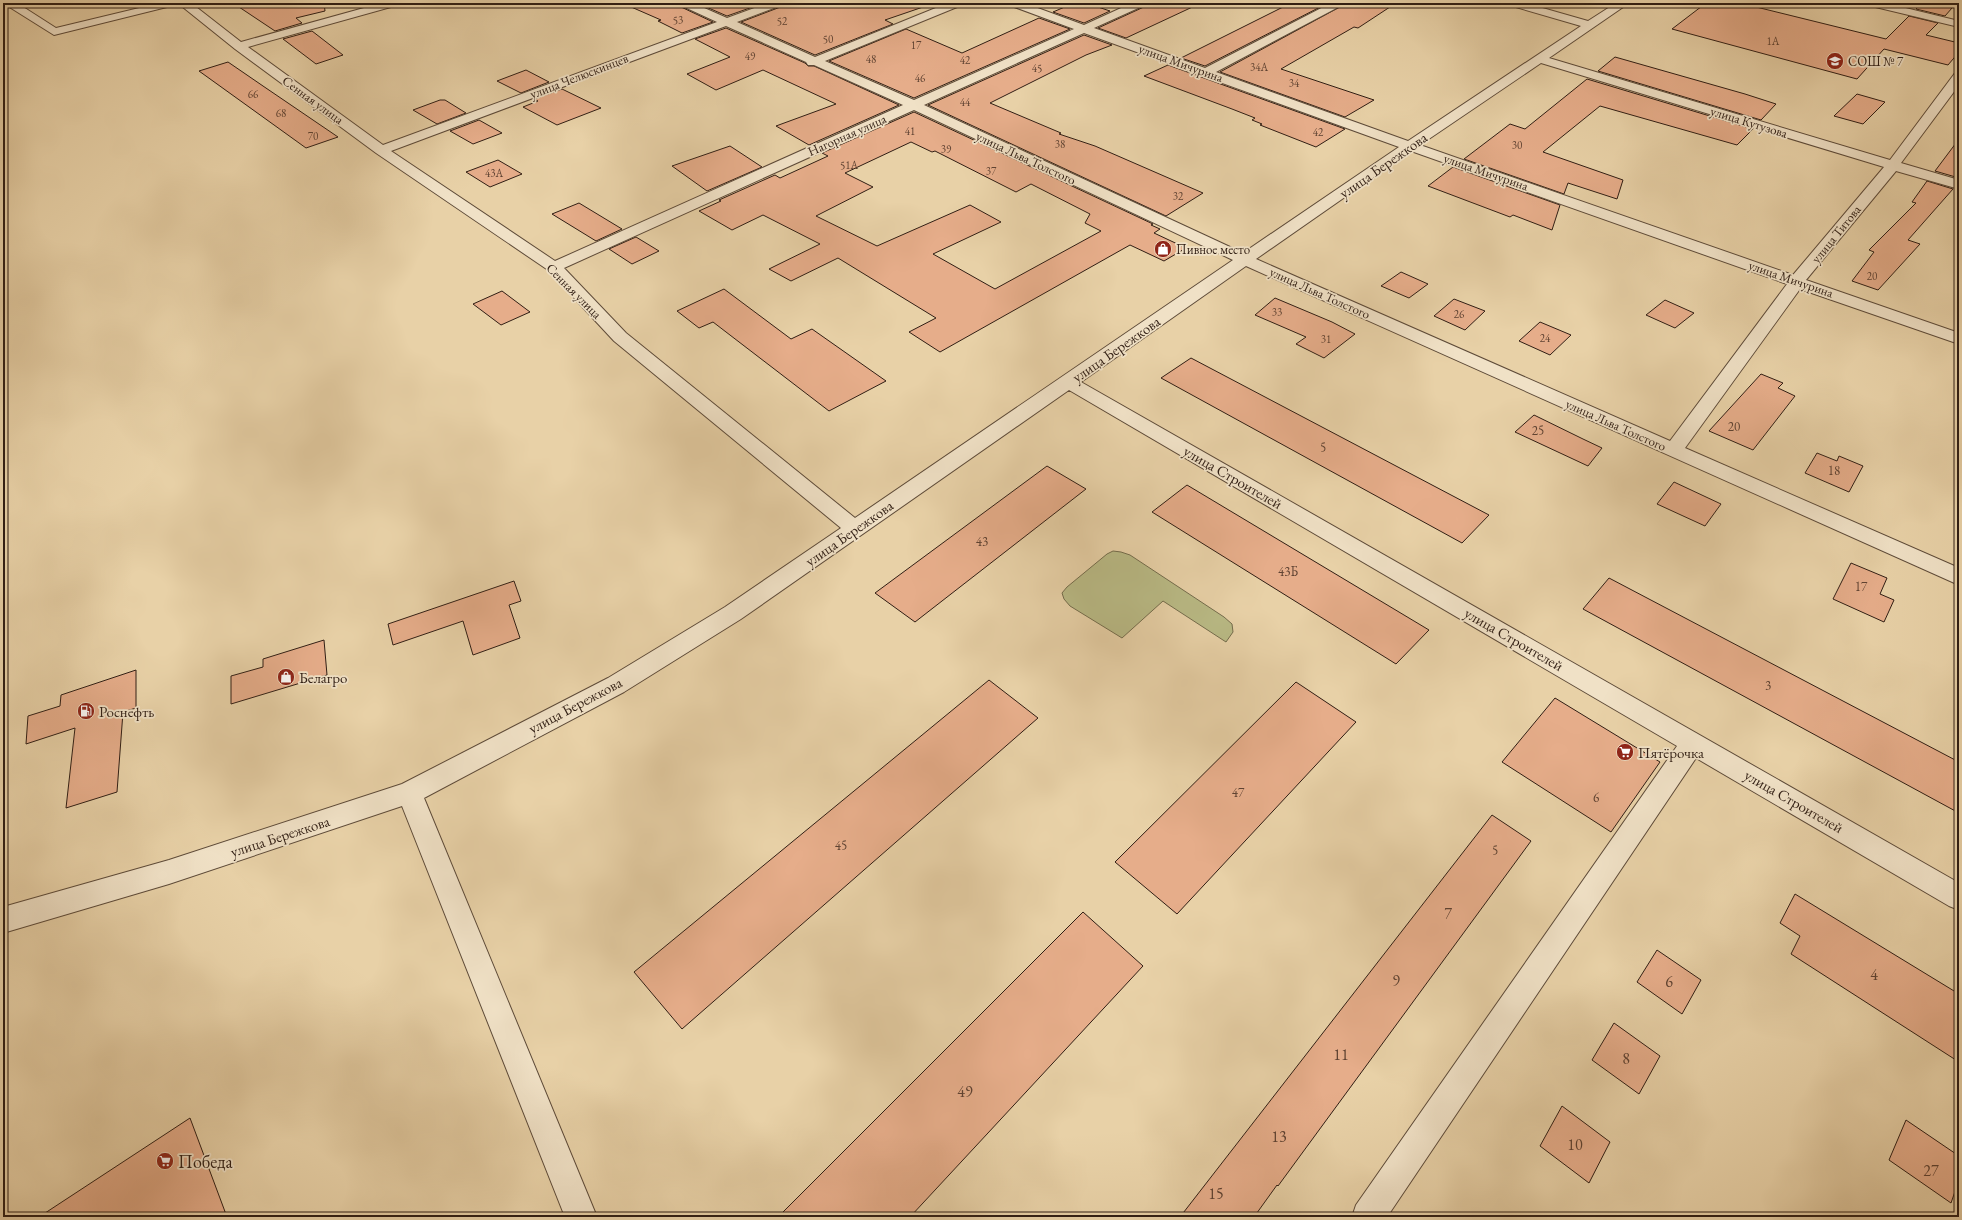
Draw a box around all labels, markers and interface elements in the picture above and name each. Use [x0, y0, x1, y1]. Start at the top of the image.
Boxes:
house number: 53 [673, 13, 683, 27]
house number: 52 [777, 14, 788, 28]
house number: 50 [823, 32, 833, 46]
house number: 1А [1767, 34, 1780, 48]
house number: 17 [911, 38, 922, 52]
street label: улица Мичурина [1136, 40, 1226, 86]
street label: улица Челюскинцев [527, 49, 631, 103]
house number: 49 [745, 49, 756, 63]
school or university icon: СОШ № 7 [1825, 51, 1845, 71]
house number: 48 [866, 52, 876, 66]
house number: 42 [960, 53, 971, 67]
place label: СОШ № 7 [1848, 53, 1904, 70]
house number: 34А [1250, 60, 1268, 74]
house number: 45 [1032, 61, 1042, 75]
house number: 46 [915, 71, 926, 85]
street label: Сенная улица [279, 72, 348, 128]
house number: 34 [1289, 76, 1300, 90]
house number: 66 [248, 87, 259, 101]
house number: 44 [960, 95, 971, 109]
street label: улица Кутузова [1708, 102, 1790, 142]
house number: 68 [276, 106, 286, 120]
street label: Нагорная улица [805, 110, 890, 160]
house number: 41 [905, 124, 915, 138]
house number: 42 [1313, 125, 1324, 139]
street label: улица Льва Толстого [973, 127, 1079, 189]
street label: улица Бережкова [1335, 128, 1431, 202]
house number: 70 [308, 129, 318, 143]
house number: 38 [1055, 137, 1065, 151]
house number: 30 [1512, 138, 1522, 152]
house number: 39 [941, 142, 952, 156]
street label: улица Мичурина [1441, 150, 1531, 195]
house number: 51А [840, 158, 858, 172]
house number: 37 [986, 164, 997, 178]
house number: 43А [485, 166, 503, 180]
house number: 32 [1173, 189, 1184, 203]
street label: улица Титова [1807, 201, 1865, 266]
shop icon: Пивное место [1153, 239, 1173, 259]
place label: Пивное место [1176, 241, 1250, 258]
street label: улица Мичурина [1746, 257, 1836, 302]
street label: Сенная улица [543, 260, 606, 323]
street label: улица Льва Толстого [1267, 263, 1373, 323]
house number: 20 [1867, 269, 1877, 283]
house number: 33 [1272, 305, 1282, 319]
house number: 26 [1454, 307, 1465, 321]
street label: улица Бережкова [1068, 312, 1164, 386]
house number: 24 [1540, 331, 1551, 345]
house number: 31 [1321, 332, 1331, 346]
street label: улица Льва Толстого [1563, 395, 1669, 455]
house number: 20 [1728, 418, 1740, 435]
house number: 25 [1532, 422, 1544, 439]
house number: 5 [1320, 439, 1326, 456]
street label: улица Строителей [1180, 441, 1286, 513]
house number: 18 [1828, 462, 1840, 479]
street label: улица Бережкова [801, 496, 897, 570]
house number: 43 [976, 533, 988, 550]
house number: 43Б [1278, 563, 1298, 580]
house number: 17 [1855, 578, 1868, 595]
street label: улица Строителей [1461, 603, 1567, 675]
shop icon: Белагро [276, 667, 296, 687]
place label: Белагро [299, 668, 347, 687]
street label: улица Бережкова [525, 672, 625, 738]
house number: 3 [1765, 677, 1771, 694]
fuel station icon: Роснефть [76, 701, 96, 721]
place label: Роснефть [99, 702, 154, 721]
supermarket icon: Пятёрочка [1615, 742, 1635, 762]
place label: Пятёрочка [1638, 743, 1704, 762]
street label: улица Строителей [1741, 765, 1847, 837]
house number: 47 [1232, 784, 1245, 801]
house number: 6 [1593, 789, 1599, 806]
street label: улица Бережкова [228, 811, 332, 861]
house number: 45 [835, 837, 847, 854]
house number: 5 [1492, 842, 1498, 859]
house number: 7 [1444, 903, 1452, 924]
house number: 4 [1870, 964, 1878, 985]
house number: 9 [1392, 970, 1400, 991]
house number: 6 [1665, 971, 1673, 992]
house number: 11 [1333, 1044, 1349, 1065]
house number: 8 [1622, 1048, 1630, 1069]
house number: 49 [957, 1081, 973, 1102]
house number: 13 [1271, 1126, 1287, 1147]
house number: 10 [1567, 1134, 1583, 1155]
place label: Победа [178, 1150, 234, 1173]
supermarket icon: Победа [155, 1151, 175, 1171]
house number: 27 [1923, 1160, 1939, 1181]
house number: 15 [1208, 1183, 1224, 1204]

